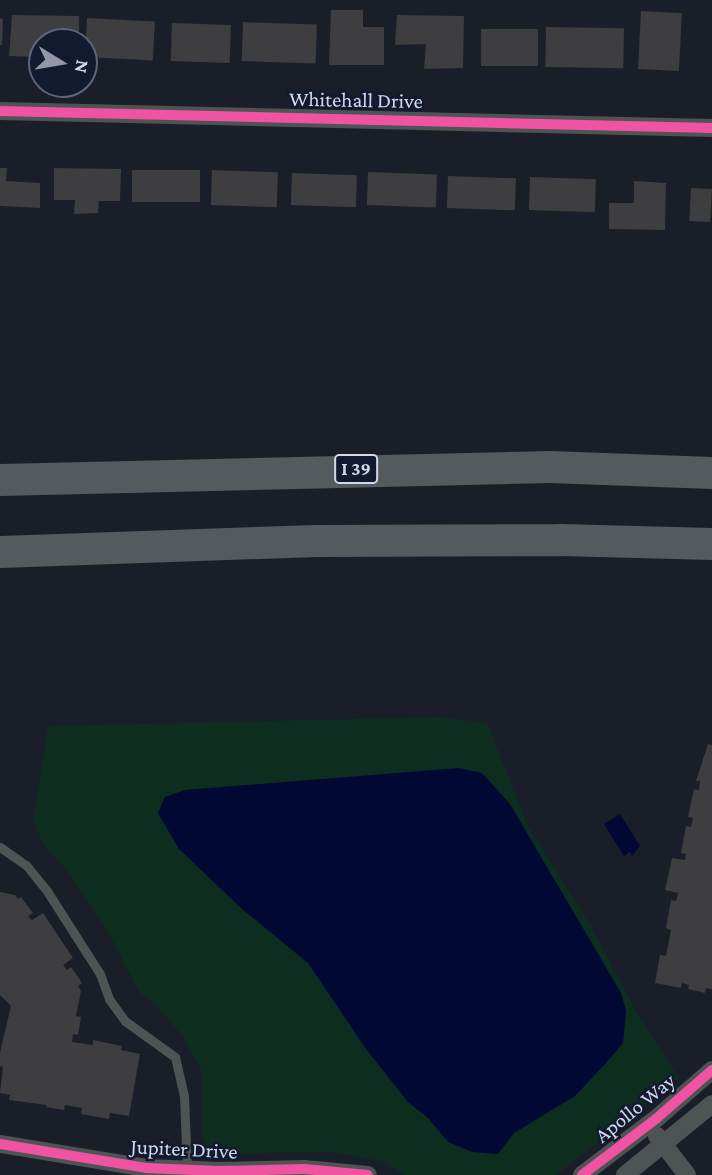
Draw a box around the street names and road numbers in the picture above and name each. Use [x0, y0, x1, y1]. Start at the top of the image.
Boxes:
street label: Whitehall Drive [289, 86, 423, 114]
road number: I 39 [333, 454, 379, 484]
street label: Apollo Way [590, 1068, 680, 1148]
street label: Jupiter Drive [130, 1134, 238, 1164]

